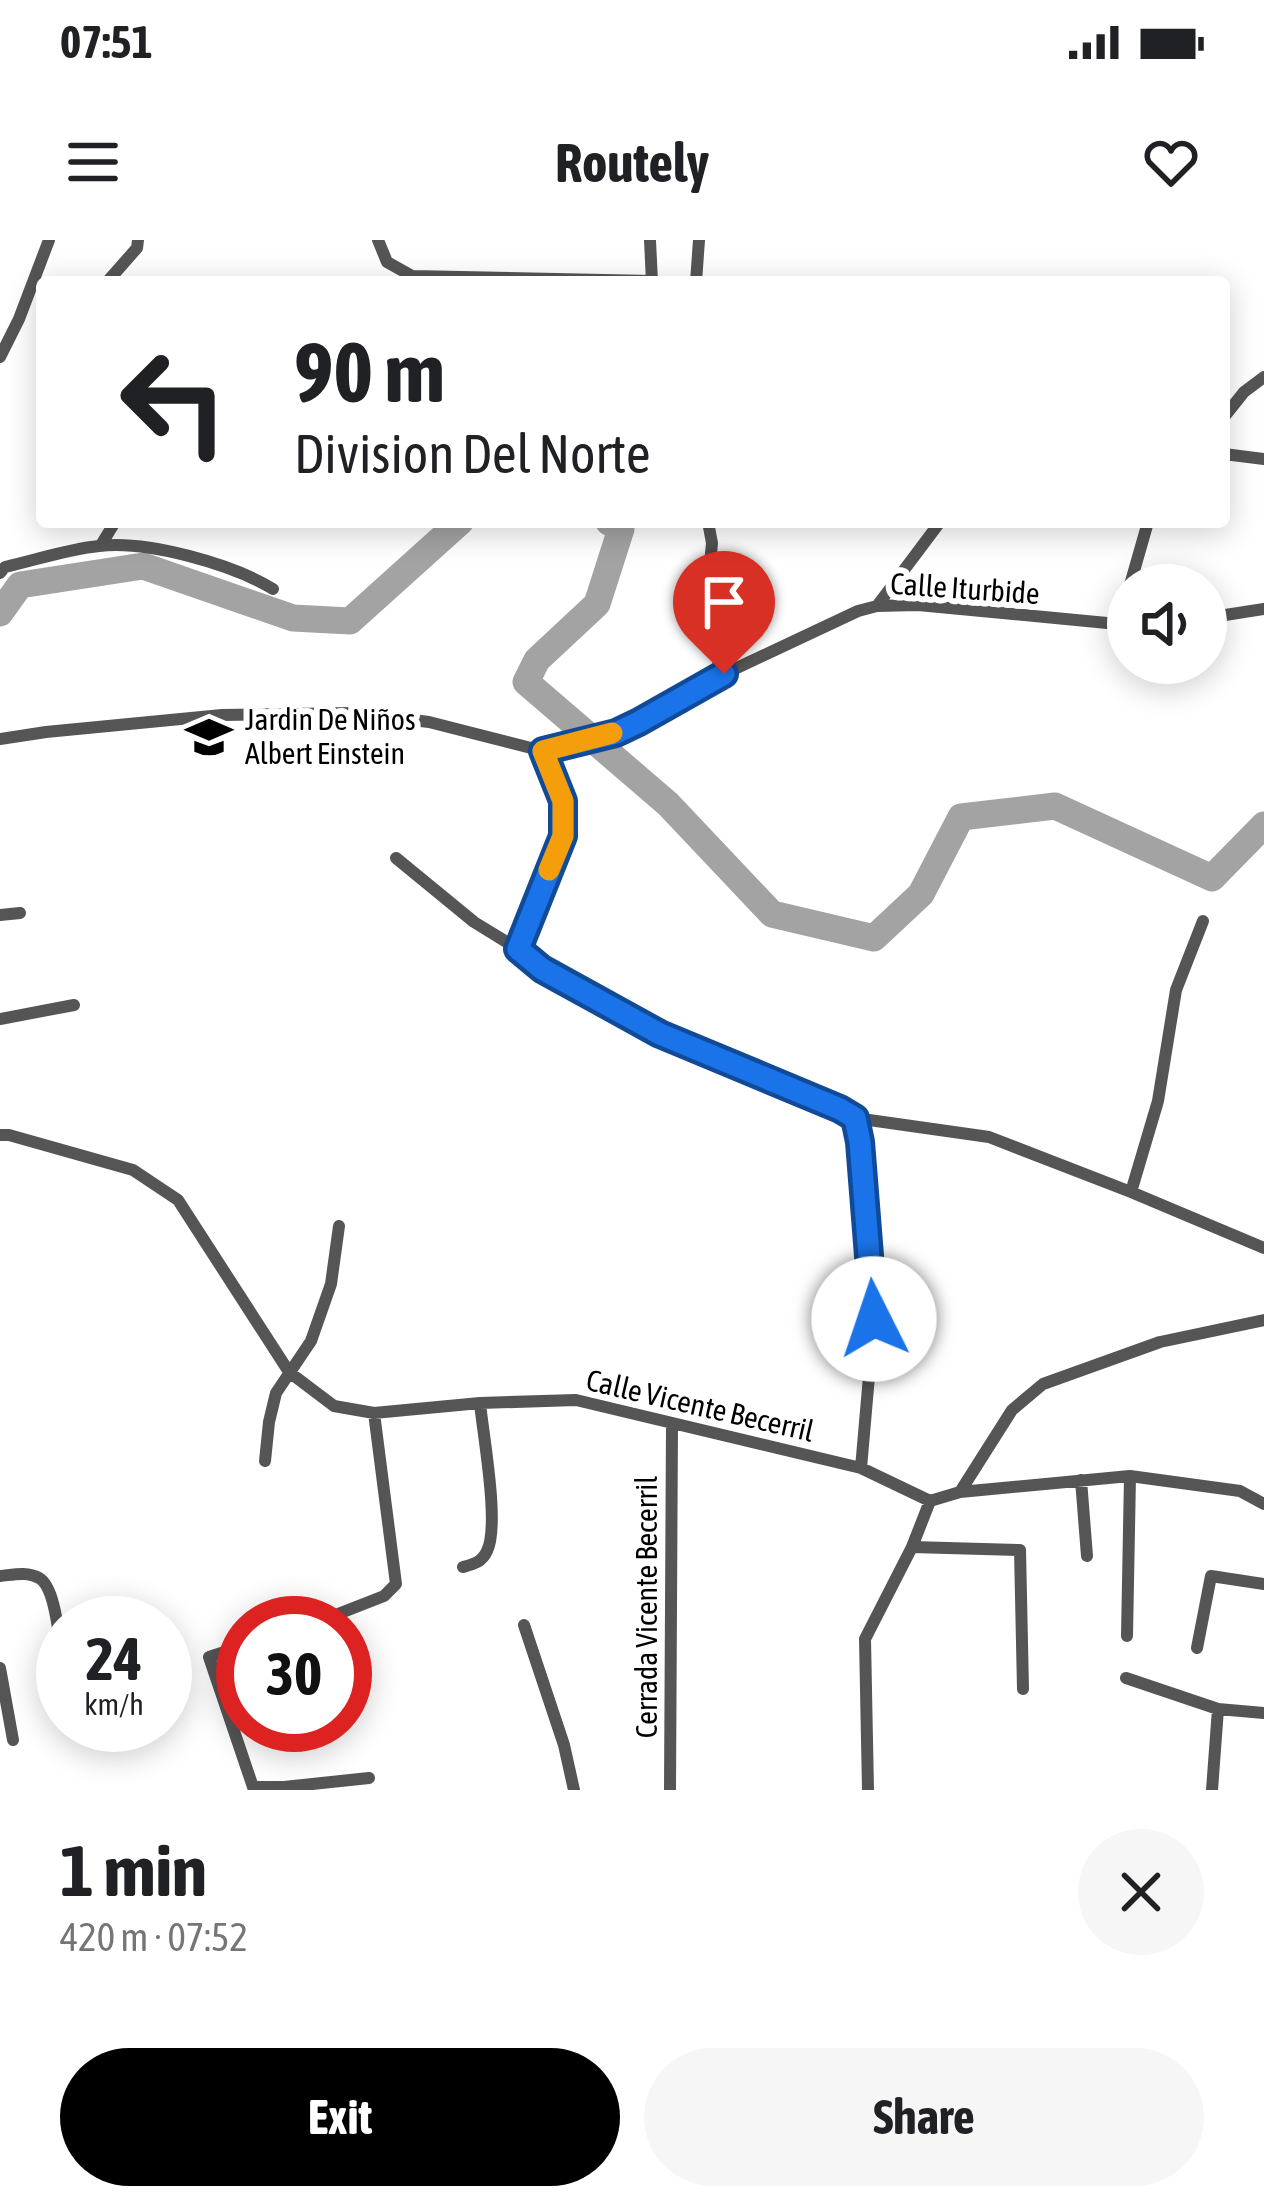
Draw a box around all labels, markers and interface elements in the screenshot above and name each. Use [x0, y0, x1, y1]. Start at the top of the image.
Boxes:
text: 07:51 [60, 16, 153, 68]
icon: menu [60, 129, 126, 195]
icon: heart [1138, 129, 1204, 195]
text: Routely [555, 132, 709, 193]
icon: left [96, 324, 252, 480]
text: 90 m [294, 324, 445, 420]
text: Division Del Norte [294, 423, 650, 484]
pin [673, 551, 775, 674]
map controls [1107, 564, 1227, 684]
button: sound [1107, 564, 1227, 684]
street label: Calle Iturbide [889, 566, 1041, 610]
icon: arrive [691, 569, 757, 635]
place label: Jardin De Niños Albert Einstein [245, 702, 416, 770]
school or university icon: Jardin De Niños Albert Einstein [184, 712, 234, 762]
position arrow [811, 1256, 937, 1382]
street label: Calle Vicente Becerril [583, 1362, 817, 1448]
street label: Cerrada Vicente Becerril [629, 1476, 663, 1738]
speed limit sign: 30 [216, 1596, 372, 1752]
text: 24 [86, 1624, 142, 1693]
text: km/h [84, 1687, 144, 1721]
text: 1 min [60, 1829, 207, 1911]
button: close [1078, 1829, 1204, 1955]
text: 420 m · 07:52 [60, 1915, 248, 1959]
button: Exit [60, 2048, 620, 2186]
button: Share [644, 2048, 1204, 2186]

